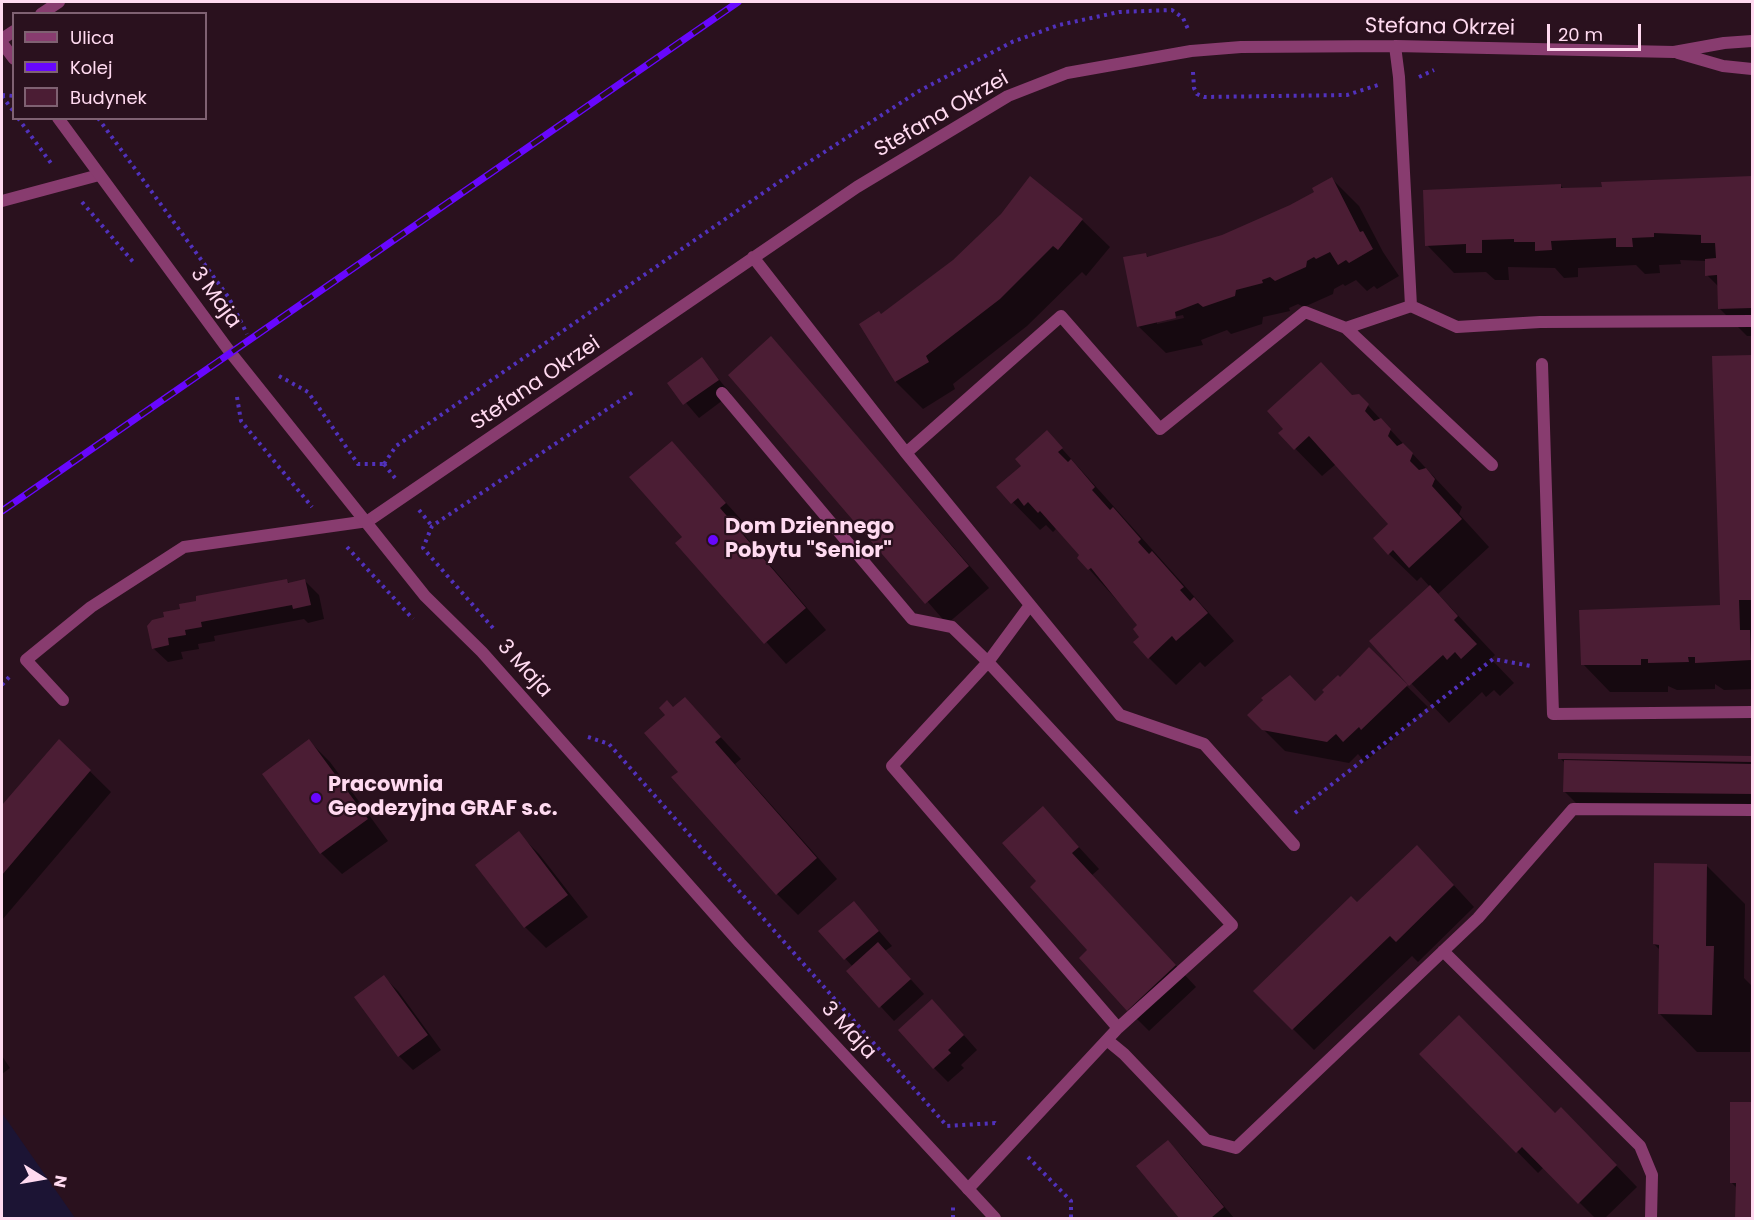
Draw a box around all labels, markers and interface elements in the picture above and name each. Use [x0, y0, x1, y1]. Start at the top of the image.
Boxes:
legend [12, 12, 207, 120]
scale bar [1550, 12, 1644, 50]
street label: Stefana Okrzei [1365, 14, 1515, 42]
text: 20 m [1558, 22, 1603, 47]
text: Ulica [70, 25, 114, 50]
text: Kolej [70, 55, 112, 80]
street label: Stefana Okrzei [871, 67, 1013, 163]
text: Budynek [70, 85, 147, 110]
street label: 3 Maja [184, 262, 246, 334]
street label: Stefana Okrzei [467, 332, 605, 436]
place label: Dom Dziennego Pobytu "Senior" [725, 515, 894, 565]
marker: Dom Dziennego Pobytu "Senior" [706, 533, 720, 547]
street label: 3 Maja [491, 635, 557, 703]
place label: Pracownia Geodezyjna GRAF s.c. [328, 773, 558, 823]
marker: Pracownia Geodezyjna GRAF s.c. [309, 791, 323, 805]
street label: 3 Maja [815, 997, 881, 1065]
north arrow [12, 1148, 72, 1208]
text: N [48, 1173, 73, 1190]

